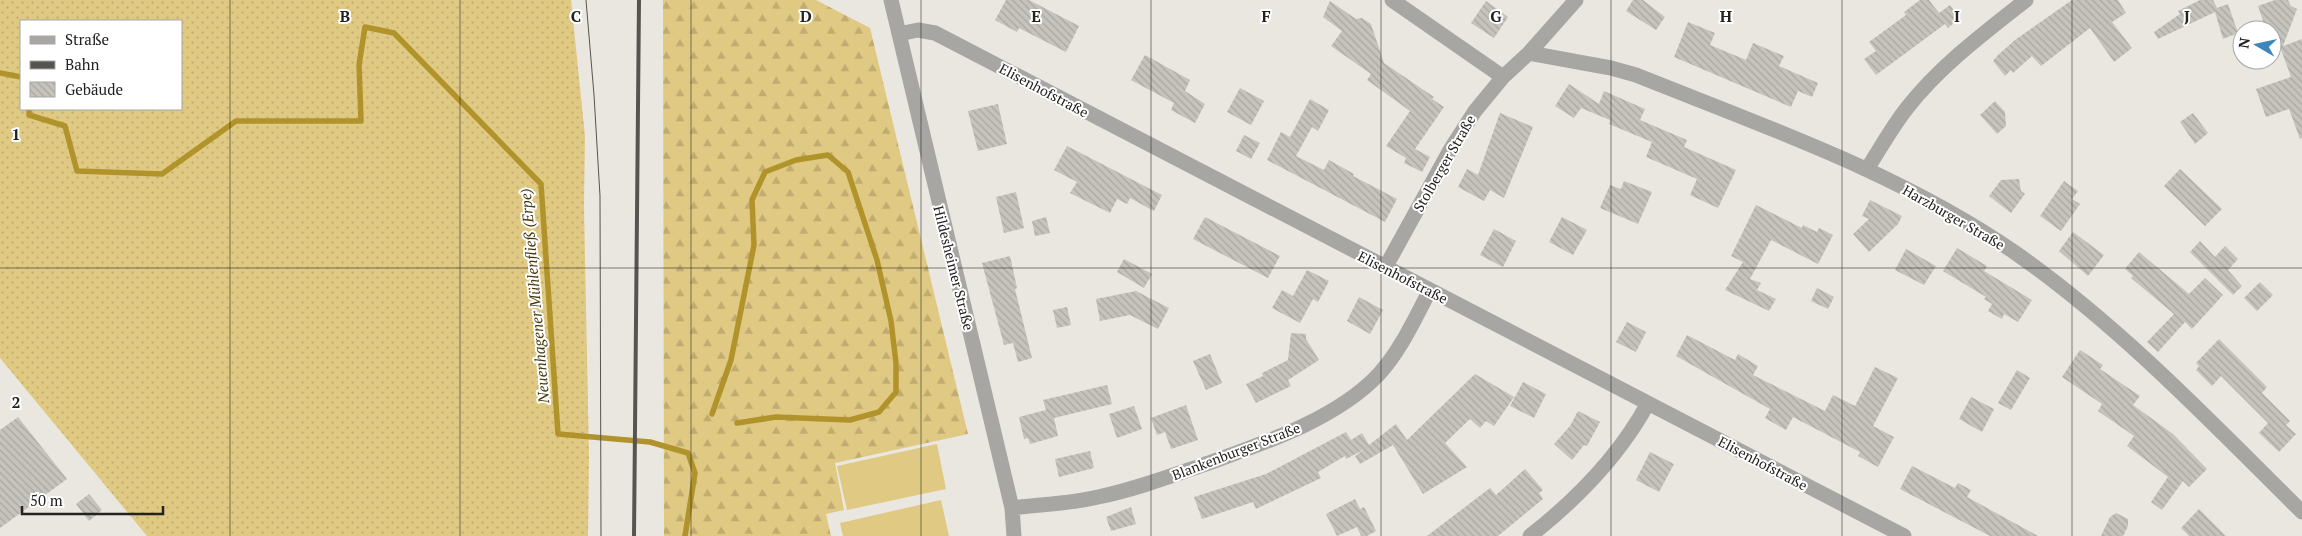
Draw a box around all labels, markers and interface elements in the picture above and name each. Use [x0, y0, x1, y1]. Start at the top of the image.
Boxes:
text: B [340, 5, 350, 27]
text: C [571, 5, 581, 27]
text: D [800, 5, 812, 27]
text: E [1031, 5, 1041, 27]
text: F [1261, 5, 1271, 27]
text: G [1490, 5, 1502, 27]
text: H [1720, 5, 1732, 27]
text: I [1954, 5, 1960, 27]
text: J [2184, 5, 2190, 27]
legend [20, 20, 182, 110]
north arrow [2232, 20, 2282, 70]
text: Straße [65, 29, 109, 49]
text: N [2233, 36, 2254, 50]
text: Bahn [65, 54, 100, 74]
street label: Elisenhofstraße [996, 59, 1092, 121]
text: Gebäude [65, 79, 123, 99]
street label: Stolberger Straße [1409, 111, 1479, 215]
text: 1 [11, 123, 21, 145]
street label: Harzburger Straße [1900, 180, 2008, 254]
water label: Neuenhagener Mühlenfließ (Erpe) [515, 188, 553, 405]
street label: Hildesheimer Straße [929, 204, 979, 332]
street label: Elisenhofstraße [1355, 246, 1451, 308]
text: 2 [11, 391, 21, 413]
street label: Blankenburger Straße [1169, 418, 1303, 484]
street label: Elisenhofstraße [1715, 432, 1811, 494]
scale bar [22, 484, 164, 516]
text: 50 m [30, 490, 63, 510]

